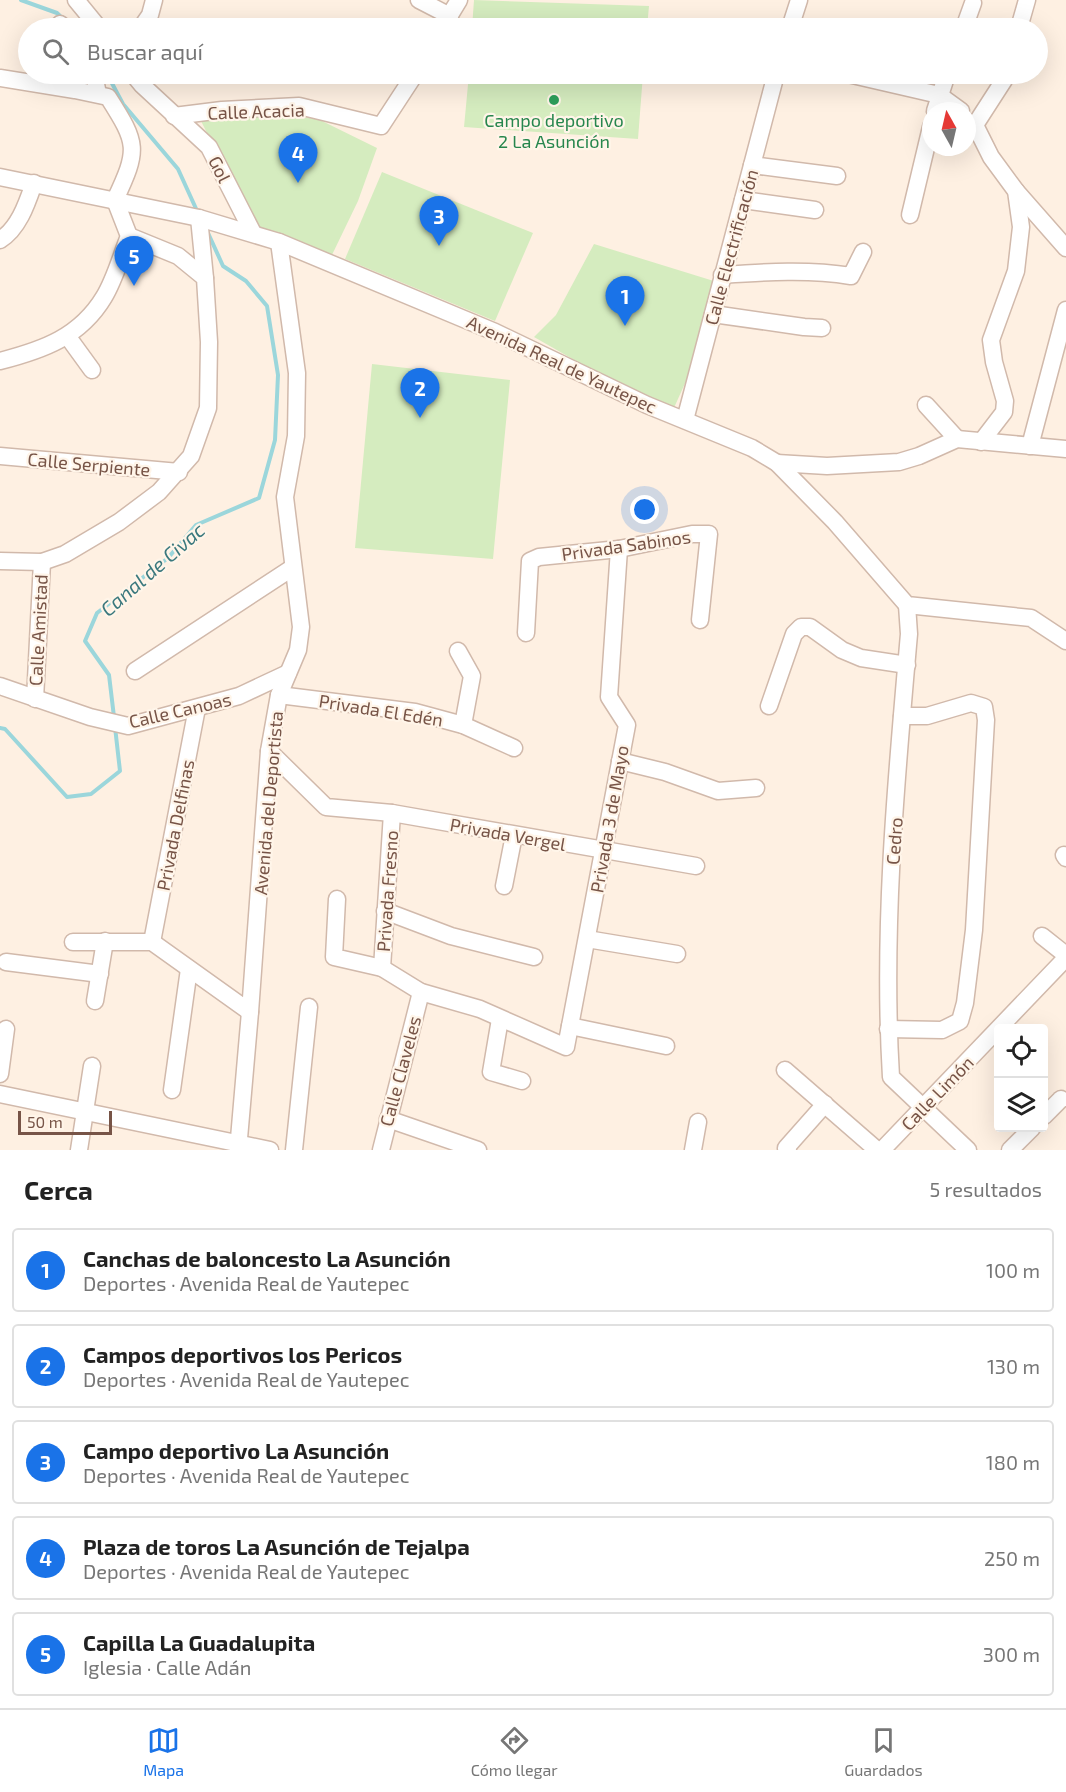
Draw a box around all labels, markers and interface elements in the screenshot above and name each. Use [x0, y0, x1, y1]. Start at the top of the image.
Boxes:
search box [18, 18, 1048, 84]
icon: search [39, 35, 72, 68]
text: Buscar aquí [87, 38, 203, 64]
marker: Campo deportivo 2 La Asunción [547, 93, 561, 107]
street label: Calle Acacia [207, 98, 305, 124]
north arrow [922, 102, 976, 156]
place label: Campo deportivo 2 La Asunción [484, 109, 624, 152]
pin: 4 [278, 134, 318, 183]
street label: Gol [204, 152, 236, 187]
street label: Calle Electrificación [700, 167, 762, 327]
pin: 3 [420, 196, 458, 246]
pin: 5 [114, 236, 154, 286]
pin: 1 [606, 276, 644, 326]
street label: Avenida Real de Yautepec [464, 310, 661, 418]
pin: 2 [400, 368, 440, 418]
street label: Calle Serpiente [27, 448, 151, 480]
your location [630, 495, 659, 524]
water label: Canal de Civac [95, 517, 209, 621]
street label: Privada Sabinos [560, 525, 692, 565]
street label: Calle Amistad [24, 574, 52, 686]
street label: Calle Canoas [127, 688, 233, 732]
street label: Privada El Edén [317, 689, 445, 731]
street label: Avenida del Deportista [249, 710, 287, 896]
street label: Privada 3 de Mayo [585, 744, 633, 894]
street label: Privada Delfinas [151, 758, 199, 892]
street label: Privada Vergel [448, 813, 568, 855]
street label: Cedro [881, 817, 907, 865]
street label: Privada Fresno [372, 830, 402, 952]
street label: Calle Claveles [375, 1013, 425, 1129]
map controls [994, 1024, 1048, 1132]
button: locate [994, 1024, 1048, 1078]
street label: Calle Limón [896, 1051, 978, 1135]
button: layers [994, 1078, 1048, 1132]
scale bar [18, 1108, 112, 1136]
text: 50 m [27, 1112, 63, 1131]
text: Cerca [24, 1174, 93, 1205]
text: 5 resultados [929, 1177, 1042, 1201]
text: Canchas de baloncesto La Asunción [83, 1245, 451, 1271]
text: 1 [41, 1258, 50, 1282]
text: 100 m [986, 1258, 1040, 1282]
text: Deportes · Avenida Real de Yautepec [83, 1271, 410, 1295]
text: Campos deportivos los Pericos [83, 1341, 402, 1367]
text: 2 [40, 1354, 51, 1378]
text: 130 m [987, 1354, 1040, 1378]
text: Deportes · Avenida Real de Yautepec [83, 1367, 410, 1391]
text: Campo deportivo La Asunción [83, 1437, 389, 1463]
text: 3 [40, 1450, 51, 1474]
text: 180 m [986, 1450, 1040, 1474]
text: Deportes · Avenida Real de Yautepec [83, 1463, 410, 1487]
text: Plaza de toros La Asunción de Tejalpa [83, 1533, 470, 1559]
text: 4 [39, 1546, 52, 1570]
text: 250 m [984, 1546, 1040, 1570]
text: Deportes · Avenida Real de Yautepec [83, 1559, 410, 1583]
text: Capilla La Guadalupita [83, 1629, 315, 1655]
text: 5 [40, 1642, 51, 1666]
text: 300 m [983, 1642, 1040, 1666]
text: Iglesia · Calle Adán [83, 1655, 251, 1679]
tab: Mapa [143, 1724, 184, 1779]
tab: Cómo llegar [471, 1724, 558, 1779]
tab: Guardados [844, 1724, 923, 1779]

